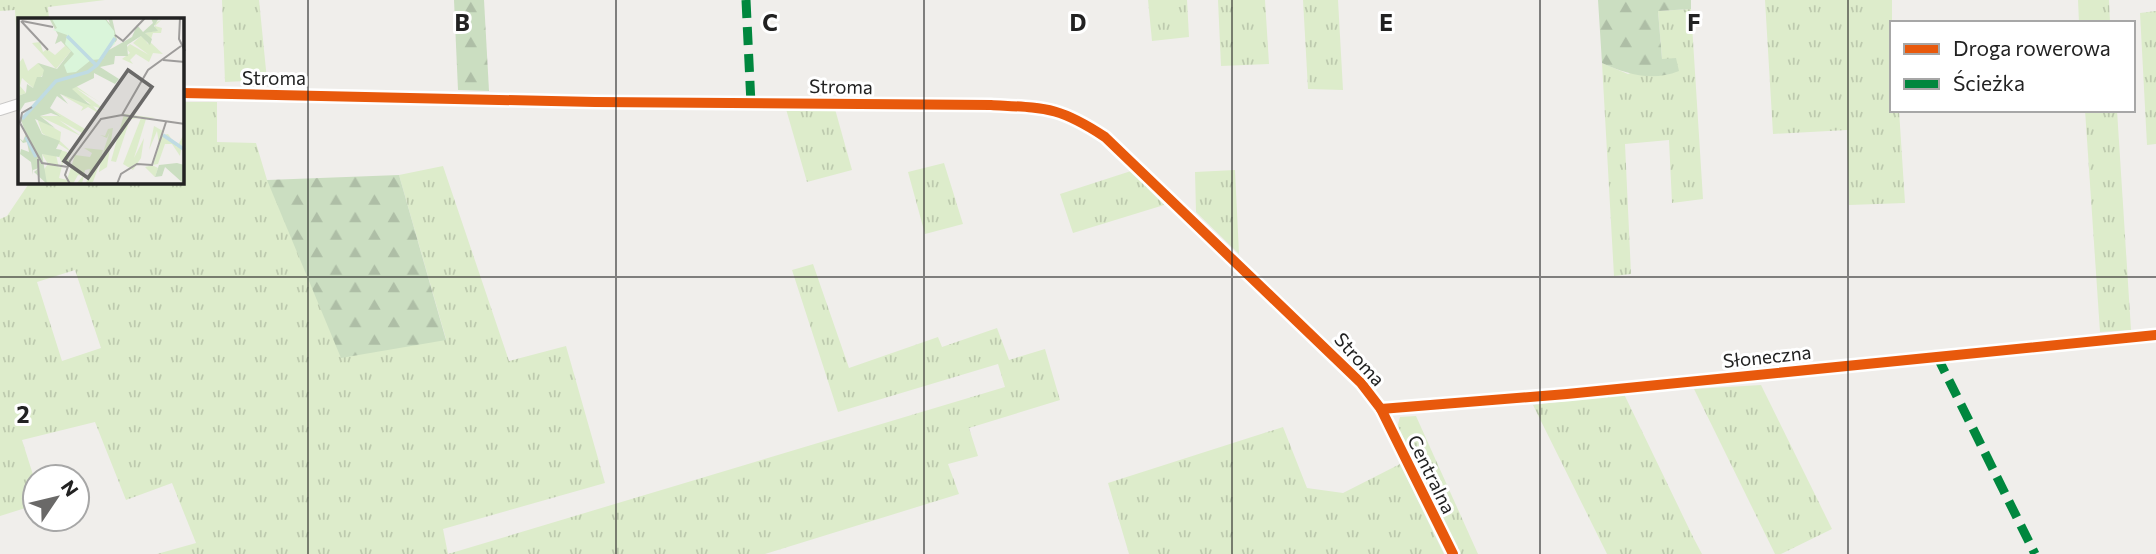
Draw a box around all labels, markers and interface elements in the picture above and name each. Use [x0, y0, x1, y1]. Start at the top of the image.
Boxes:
text: B [454, 8, 470, 36]
text: C [762, 8, 778, 36]
text: D [1070, 8, 1087, 36]
text: E [1379, 8, 1393, 36]
text: F [1687, 8, 1701, 36]
inset map [18, 18, 184, 184]
legend [1890, 21, 2135, 112]
text: Droga rowerowa [1953, 35, 2111, 60]
street label: Stroma [242, 66, 306, 89]
text: Ścieżka [1953, 70, 2025, 95]
street label: Stroma [809, 74, 873, 98]
street label: Stroma [1330, 328, 1390, 390]
street label: Słoneczna [1722, 340, 1812, 372]
text: 2 [16, 400, 30, 428]
street label: Centralna [1403, 431, 1461, 517]
north arrow [21, 463, 91, 533]
text: N [57, 476, 84, 500]

